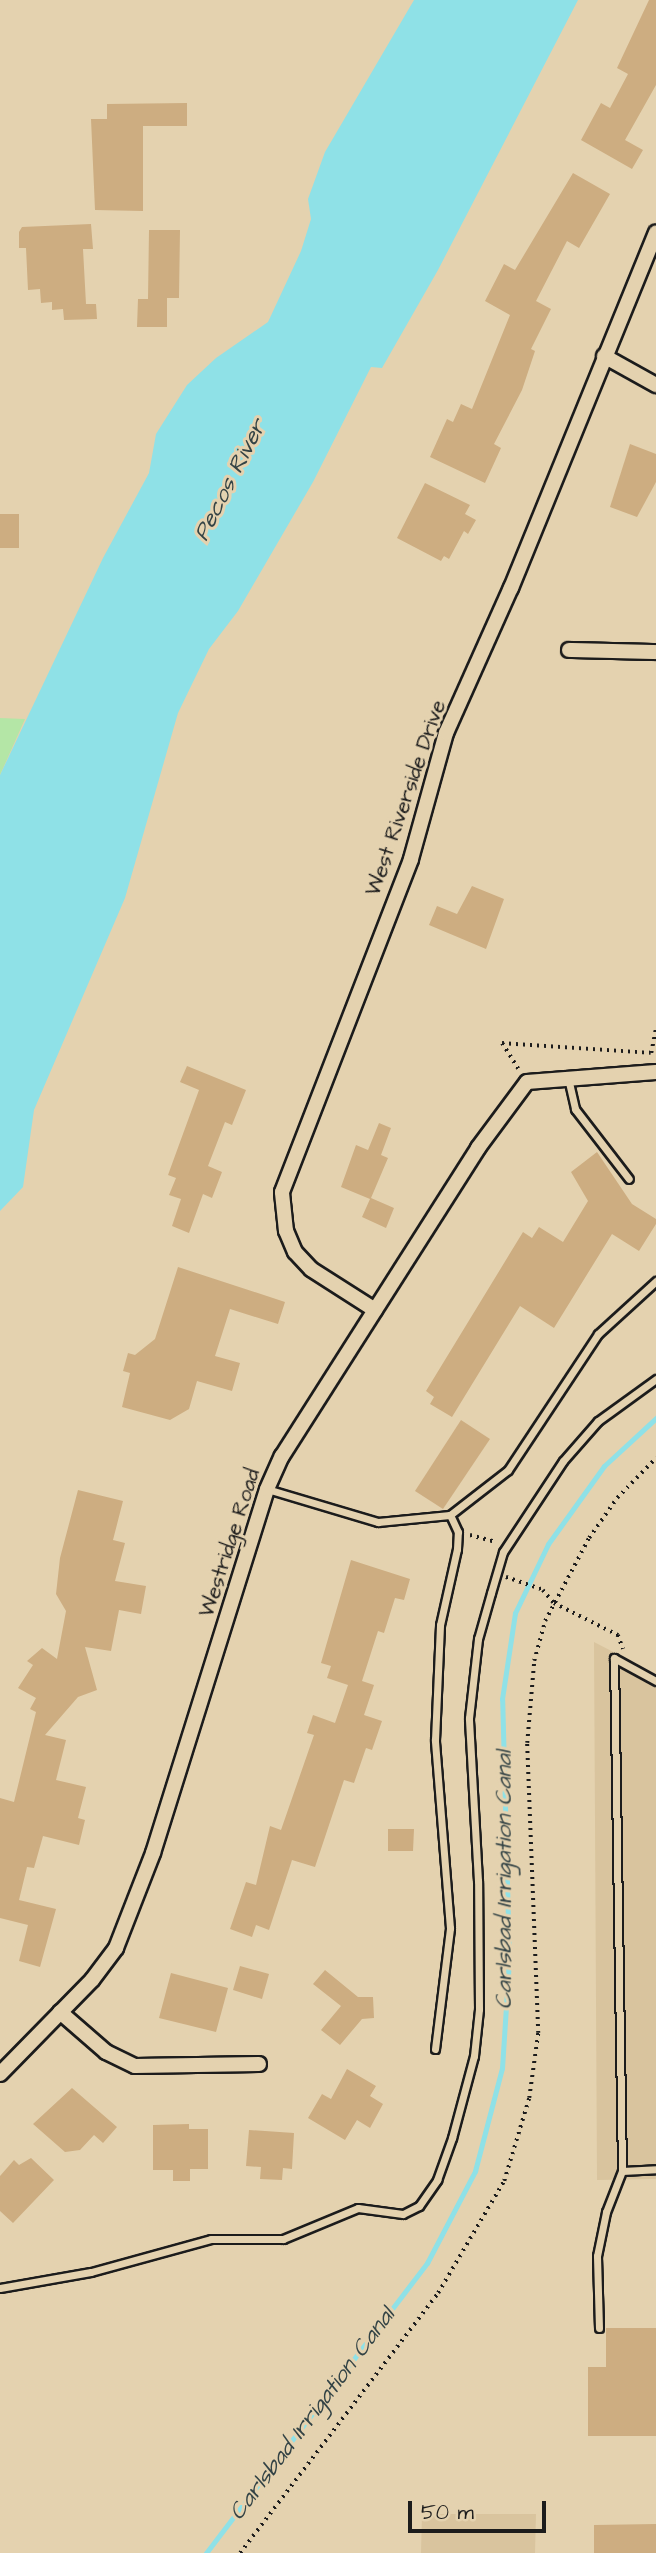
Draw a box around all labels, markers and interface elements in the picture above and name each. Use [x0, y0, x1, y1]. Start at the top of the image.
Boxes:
water label: Pecos River [188, 415, 272, 545]
street label: West Riverside Drive [361, 697, 451, 899]
street label: Westridge Road [194, 1466, 266, 1620]
water label: Carlsbad Irrigation Canal [490, 1751, 518, 2009]
water label: Carlsbad Irrigation Canal [223, 2302, 401, 2526]
scale bar [411, 2486, 549, 2530]
text: 50 m [421, 2498, 474, 2527]

